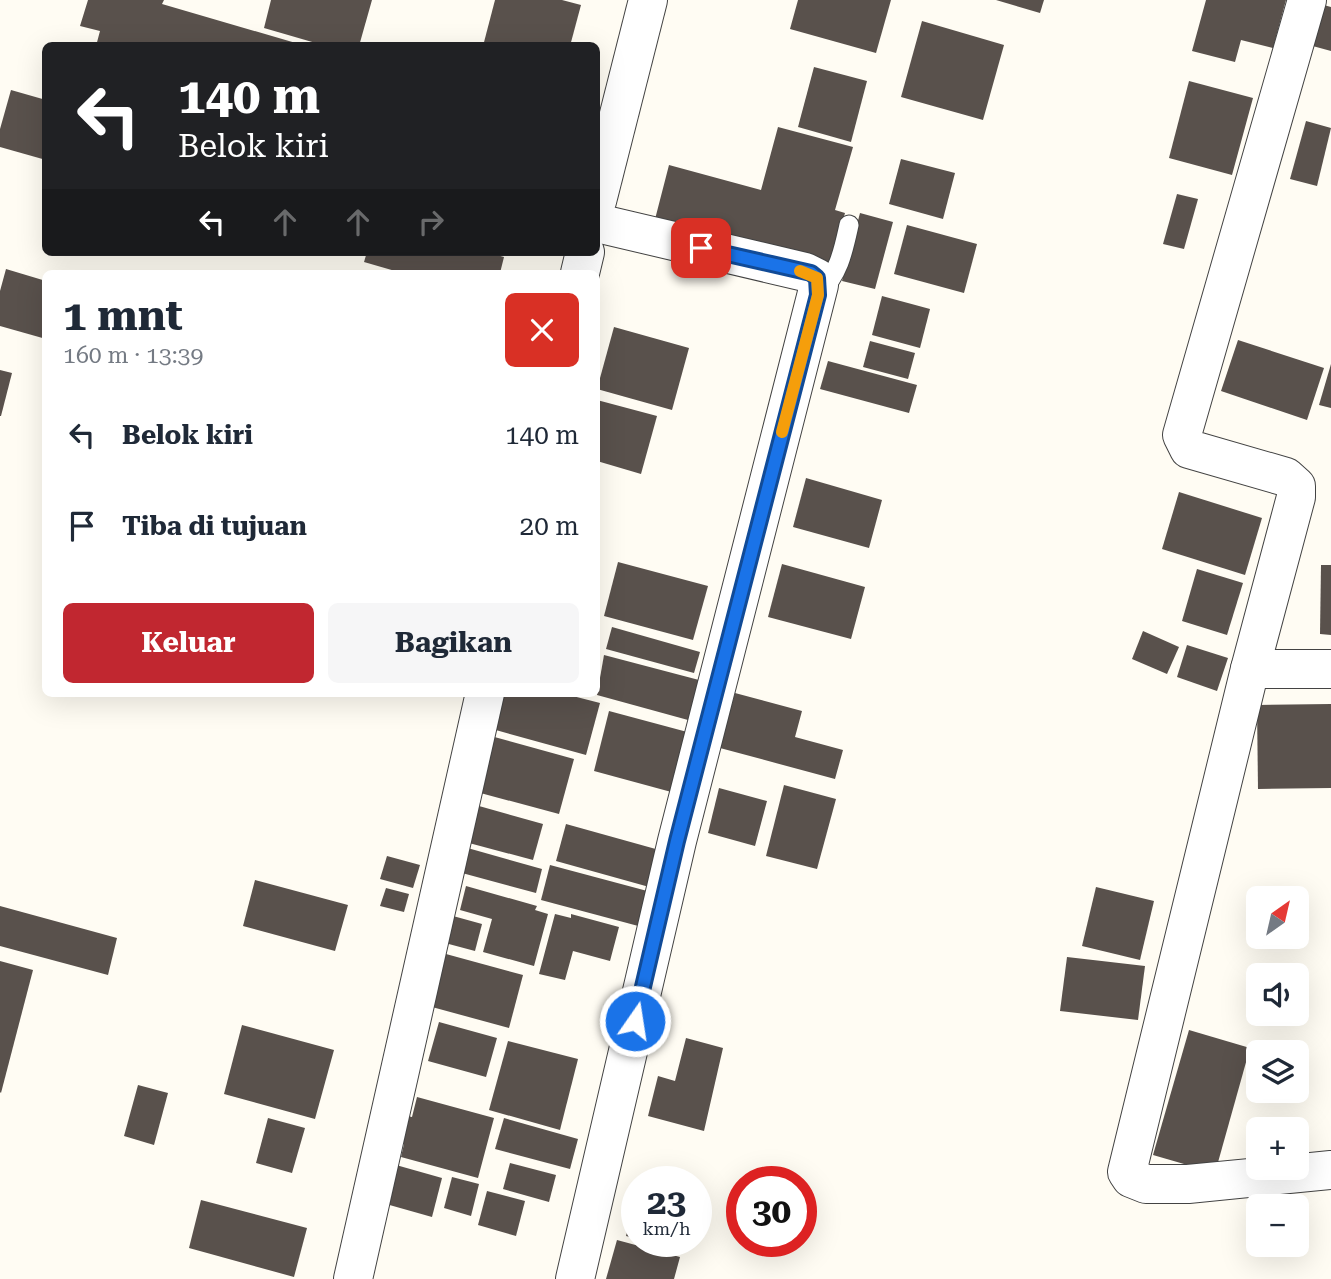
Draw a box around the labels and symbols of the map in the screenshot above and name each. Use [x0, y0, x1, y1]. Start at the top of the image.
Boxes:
pin [671, 218, 731, 278]
north arrow [1246, 886, 1309, 948]
position arrow [598, 984, 672, 1058]
speed limit sign: 30 [726, 1166, 817, 1257]

